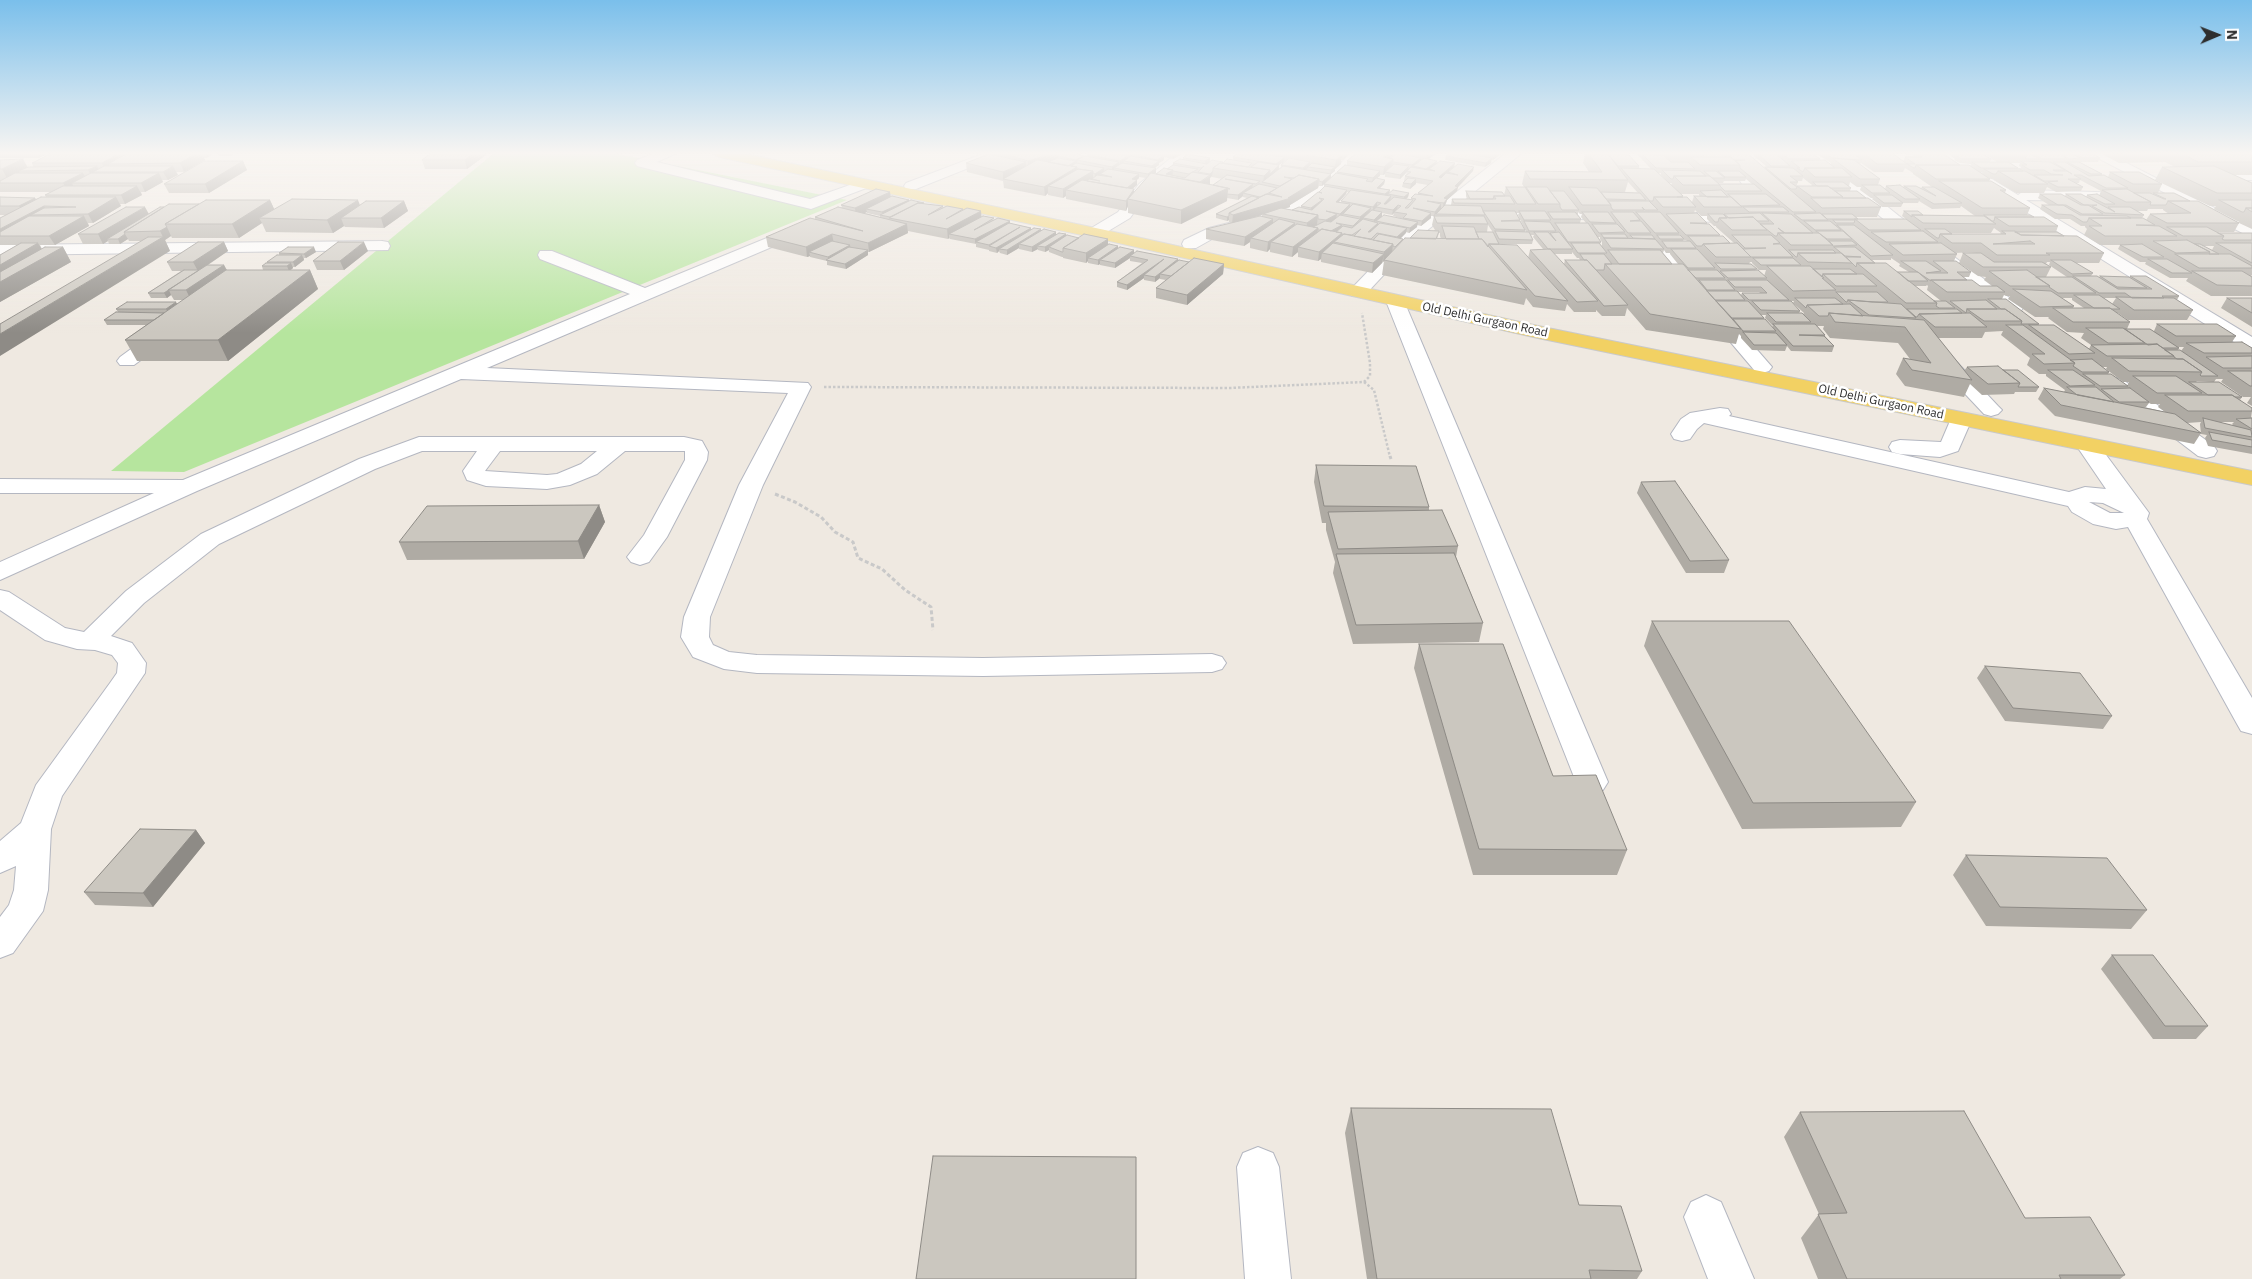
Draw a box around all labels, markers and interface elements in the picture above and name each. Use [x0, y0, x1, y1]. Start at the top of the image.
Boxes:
north arrow [2192, 10, 2242, 60]
text: N [2223, 30, 2241, 40]
street label: Old Delhi Gurgaon Road [1421, 300, 1549, 340]
street label: Old Delhi Gurgaon Road [1817, 382, 1945, 422]

